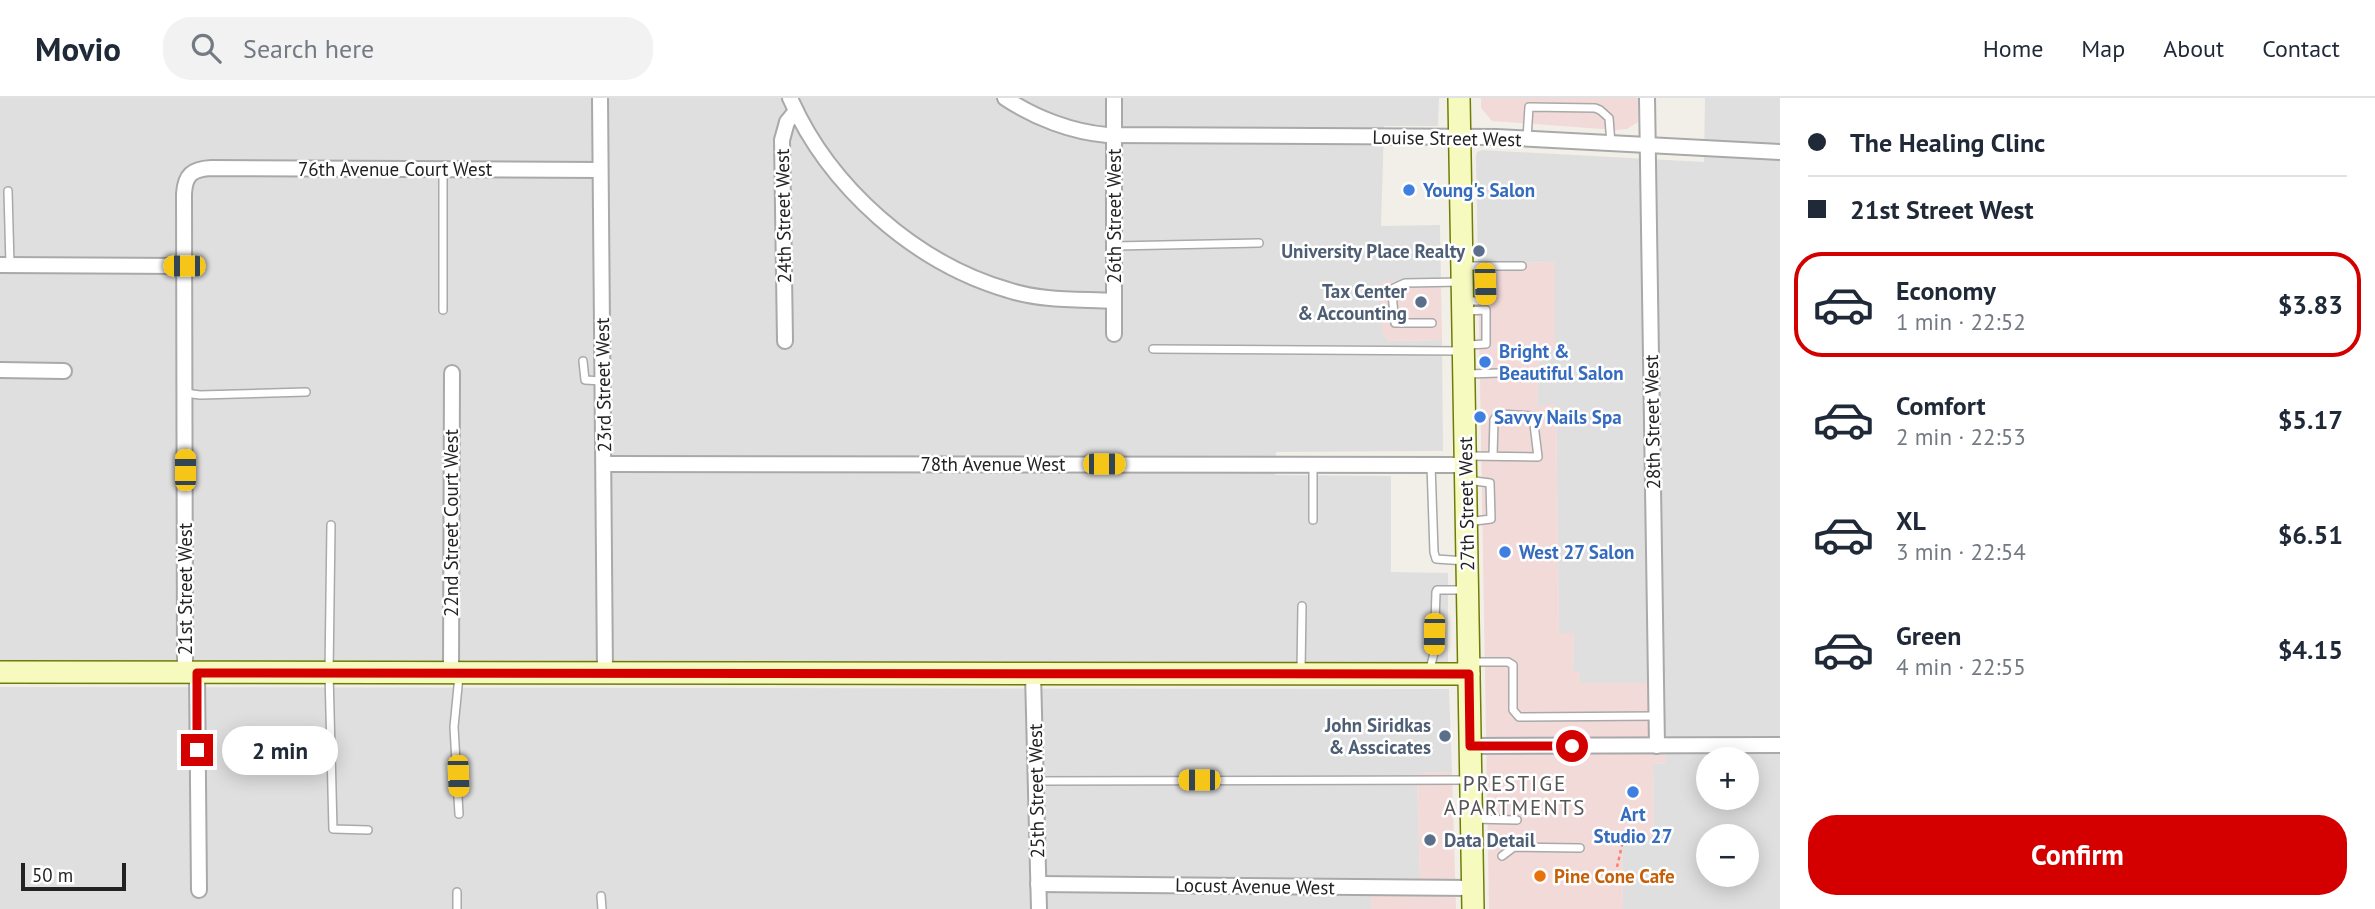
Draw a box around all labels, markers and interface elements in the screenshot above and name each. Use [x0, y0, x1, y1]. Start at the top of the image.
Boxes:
search box [163, 17, 653, 80]
text: Movio [35, 27, 121, 70]
icon: search [187, 29, 225, 67]
text: Search here [243, 32, 374, 65]
text: Home [1983, 33, 2043, 64]
text: Map [2081, 33, 2125, 64]
text: About [2163, 33, 2224, 64]
text: Contact [2262, 33, 2340, 64]
street label: Louise Street West [1372, 125, 1522, 151]
text: The Healing Clinc [1850, 126, 2045, 159]
street label: 24th Street West [770, 148, 796, 284]
street label: 26th Street West [1102, 148, 1126, 283]
street label: 76th Avenue Court West [298, 157, 493, 181]
place label: Young's Salon [1422, 178, 1535, 202]
marker: Young's Salon [1401, 182, 1417, 198]
text: 21st Street West [1850, 193, 2034, 226]
place label: University Place Realty [1281, 239, 1466, 263]
marker: University Place Realty [1471, 243, 1487, 259]
car [164, 256, 206, 277]
car [1474, 263, 1497, 305]
icon: car [1812, 273, 1875, 336]
text: Economy [1896, 274, 1996, 307]
place label: Tax Center & Accounting [1297, 279, 1407, 325]
text: $3.83 [2278, 288, 2343, 321]
marker: Tax Center & Accounting [1413, 294, 1429, 310]
text: 1 min · 22:52 [1896, 307, 2026, 336]
street label: 23rd Street West [590, 317, 616, 453]
place label: Bright & Beautiful Salon [1499, 339, 1624, 385]
marker: Bright & Beautiful Salon [1477, 354, 1493, 370]
street label: 28th Street West [1639, 354, 1665, 490]
icon: car [1812, 388, 1875, 451]
text: Comfort [1896, 389, 1986, 422]
text: $5.17 [2278, 403, 2343, 436]
place label: Savvy Nails Spa [1494, 405, 1622, 429]
marker: Savvy Nails Spa [1472, 409, 1488, 425]
text: 2 min · 22:53 [1896, 422, 2026, 451]
street label: 22nd Street Court West [439, 429, 463, 617]
street label: 27th Street West [1453, 436, 1479, 571]
car [175, 449, 196, 491]
street label: 78th Avenue West [920, 452, 1066, 476]
car [1084, 454, 1126, 475]
icon: car [1812, 503, 1875, 566]
text: XL [1896, 504, 1926, 537]
text: $6.51 [2278, 518, 2343, 551]
street label: 21st Street West [173, 522, 197, 655]
text: 3 min · 22:54 [1896, 537, 2026, 566]
place label: West 27 Salon [1519, 540, 1634, 564]
marker: West 27 Salon [1497, 544, 1513, 560]
car [1424, 613, 1445, 655]
icon: car [1812, 618, 1875, 681]
text: Green [1896, 619, 1961, 652]
text: $4.15 [2278, 633, 2343, 666]
text: 4 min · 22:55 [1896, 652, 2026, 681]
place label: John Siridkas & Asscicates [1324, 713, 1431, 759]
street label: 25th Street West [1023, 723, 1049, 859]
callout: 2 min [222, 726, 337, 774]
marker: John Siridkas & Asscicates [1437, 728, 1453, 744]
route start [1556, 730, 1588, 762]
route end [181, 734, 213, 766]
text: 2 min [252, 736, 308, 765]
map controls [1696, 747, 1759, 887]
button: + [1696, 747, 1759, 810]
car [447, 755, 470, 797]
car [1179, 770, 1221, 791]
district label: PRESTIGE APARTMENTS [1444, 770, 1586, 821]
marker: Art Studio 27 [1625, 784, 1641, 800]
place label: Art Studio 27 [1594, 802, 1672, 848]
button: Confirm [1808, 815, 2347, 895]
button: − [1696, 824, 1759, 887]
place label: Data Detail [1444, 828, 1536, 852]
marker: Data Detail [1422, 832, 1438, 848]
scale bar [21, 860, 126, 892]
text: 50 m [32, 863, 73, 887]
place label: Pine Cone Cafe [1554, 864, 1675, 888]
marker: Pine Cone Cafe [1532, 868, 1548, 884]
street label: Locust Avenue West [1175, 873, 1336, 899]

